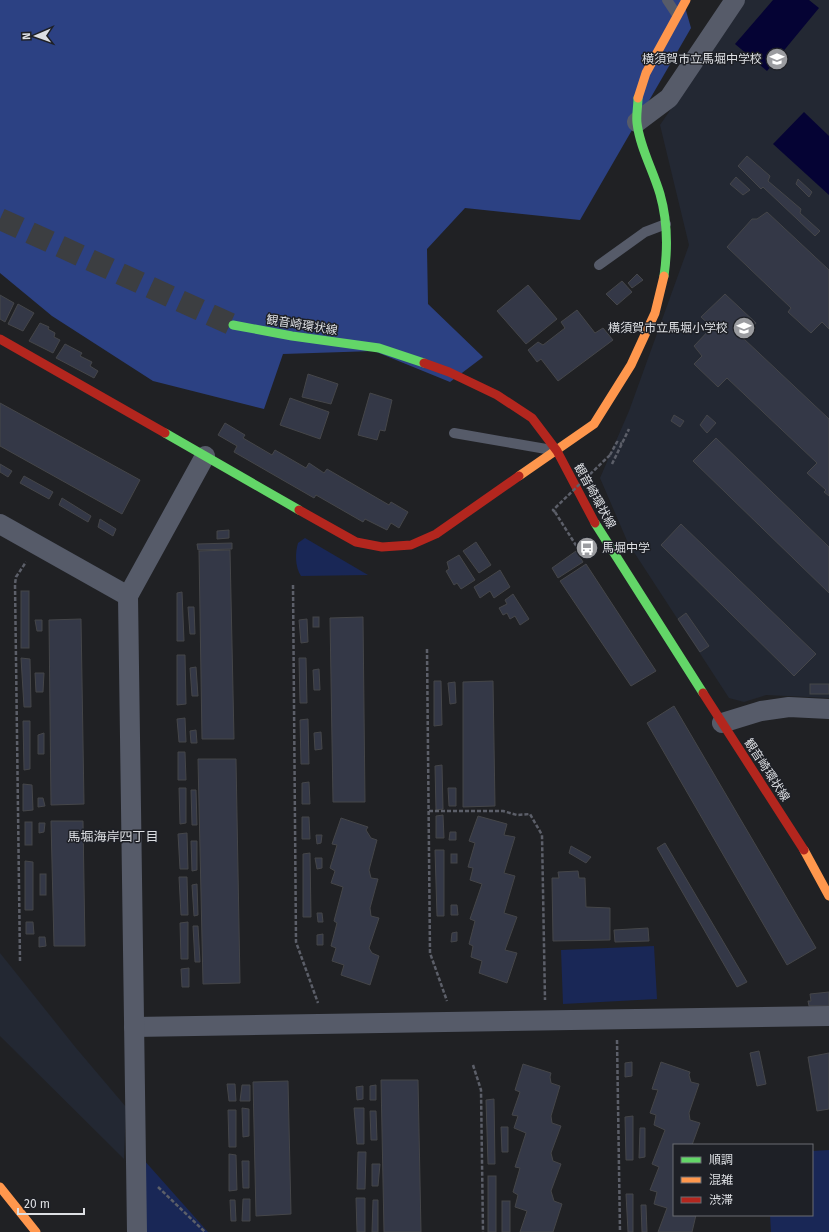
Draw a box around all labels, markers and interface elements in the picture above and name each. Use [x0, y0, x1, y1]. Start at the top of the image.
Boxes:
north arrow [16, 16, 56, 56]
text: N [20, 32, 33, 40]
school or university icon: 横須賀市立馬堀中学校 [764, 46, 790, 72]
place label: 横須賀市立馬堀中学校 [642, 52, 762, 66]
street label: 観音崎環状線 [265, 312, 339, 338]
school or university icon: 横須賀市立馬堀小学校 [731, 315, 757, 341]
place label: 横須賀市立馬堀小学校 [608, 321, 728, 335]
street label: 観音崎環状線 [571, 461, 619, 531]
bus stop icon: 馬堀中学 [574, 535, 600, 561]
place label: 馬堀中学 [602, 541, 650, 555]
street label: 観音崎環状線 [742, 736, 792, 804]
district label: 馬堀海岸四丁目 [67, 829, 159, 844]
legend [673, 1144, 813, 1216]
text: 順調 [709, 1153, 733, 1167]
text: 混雑 [709, 1173, 733, 1187]
scale bar [18, 1190, 84, 1216]
text: 渋滞 [709, 1193, 733, 1207]
text: 20 m [24, 1197, 50, 1211]

